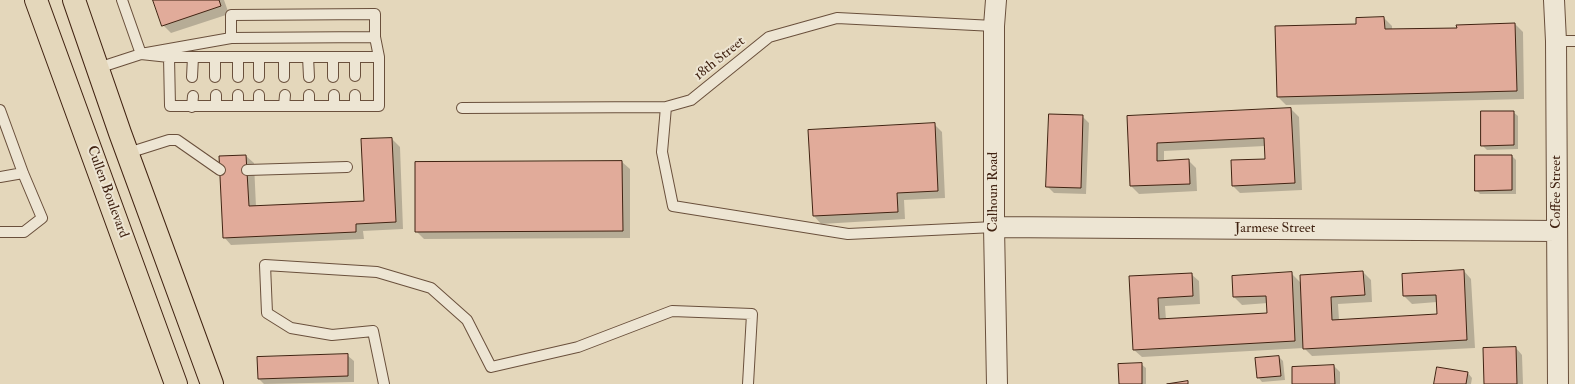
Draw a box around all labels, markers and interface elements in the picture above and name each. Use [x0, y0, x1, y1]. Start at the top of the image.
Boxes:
street label: 18th Street [691, 34, 749, 84]
street label: Cullen Boulevard [83, 144, 131, 240]
street label: Calhoun Road [986, 152, 1002, 232]
street label: Coffee Street [1549, 155, 1565, 229]
street label: Jarmese Street [1235, 221, 1315, 237]

